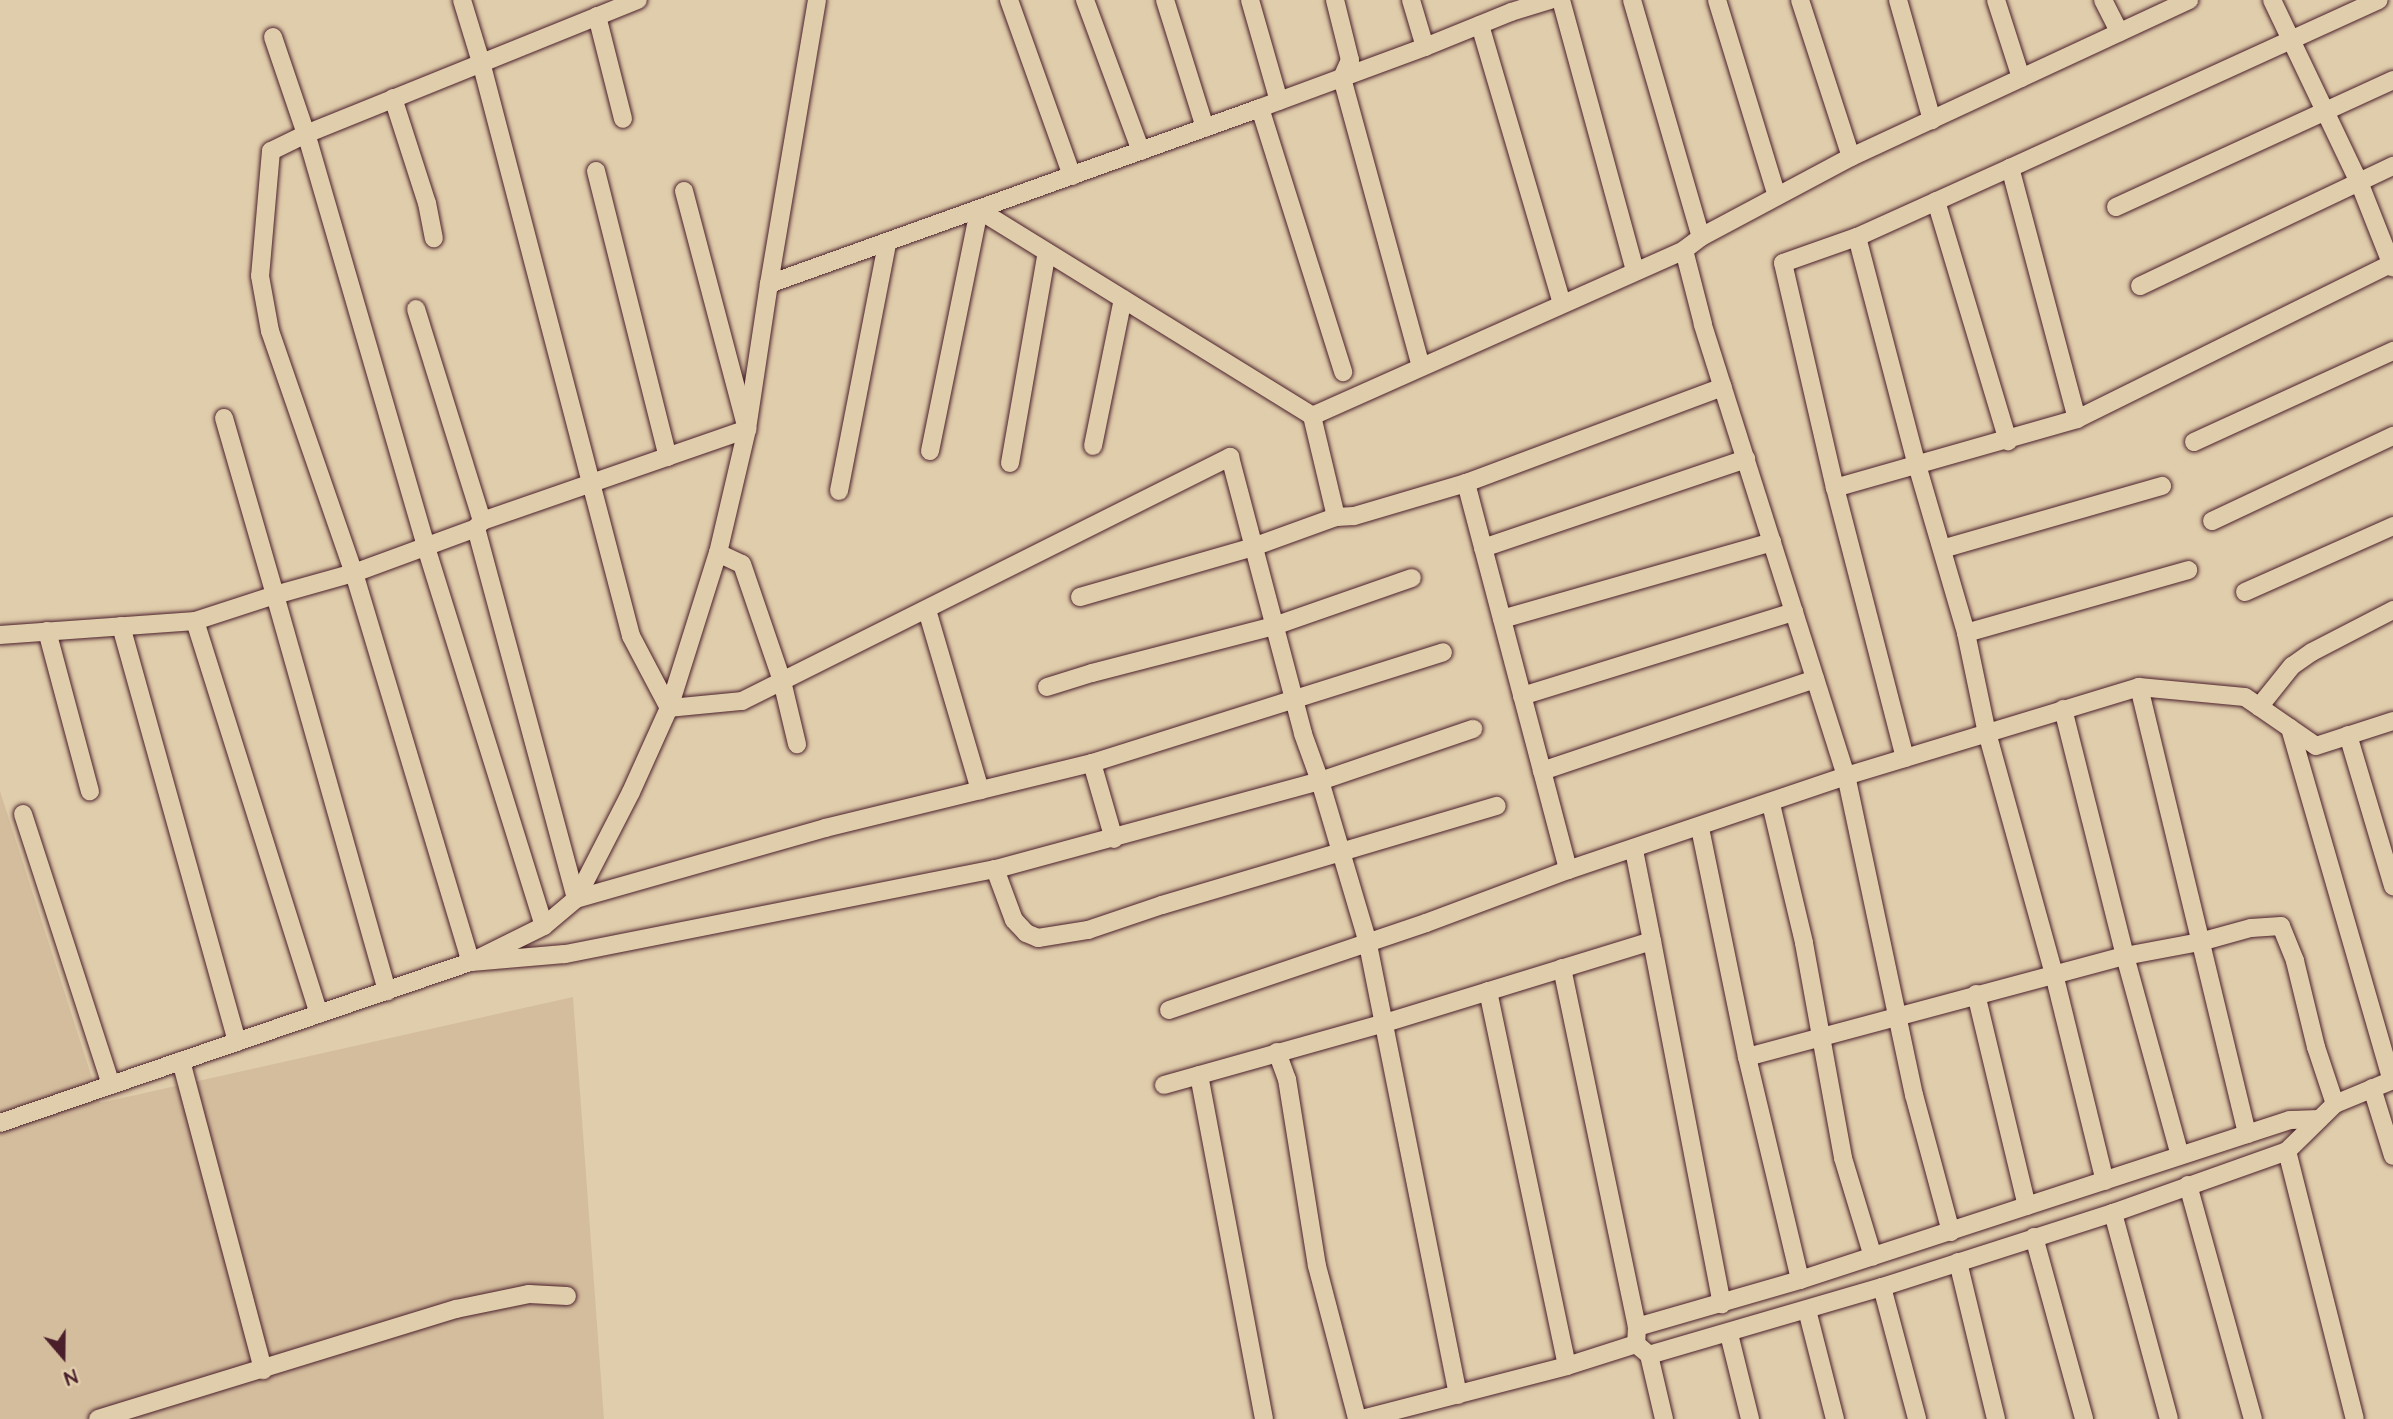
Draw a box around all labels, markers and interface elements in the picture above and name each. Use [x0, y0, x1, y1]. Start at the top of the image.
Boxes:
north arrow [28, 1321, 98, 1391]
text: N [60, 1361, 81, 1391]

